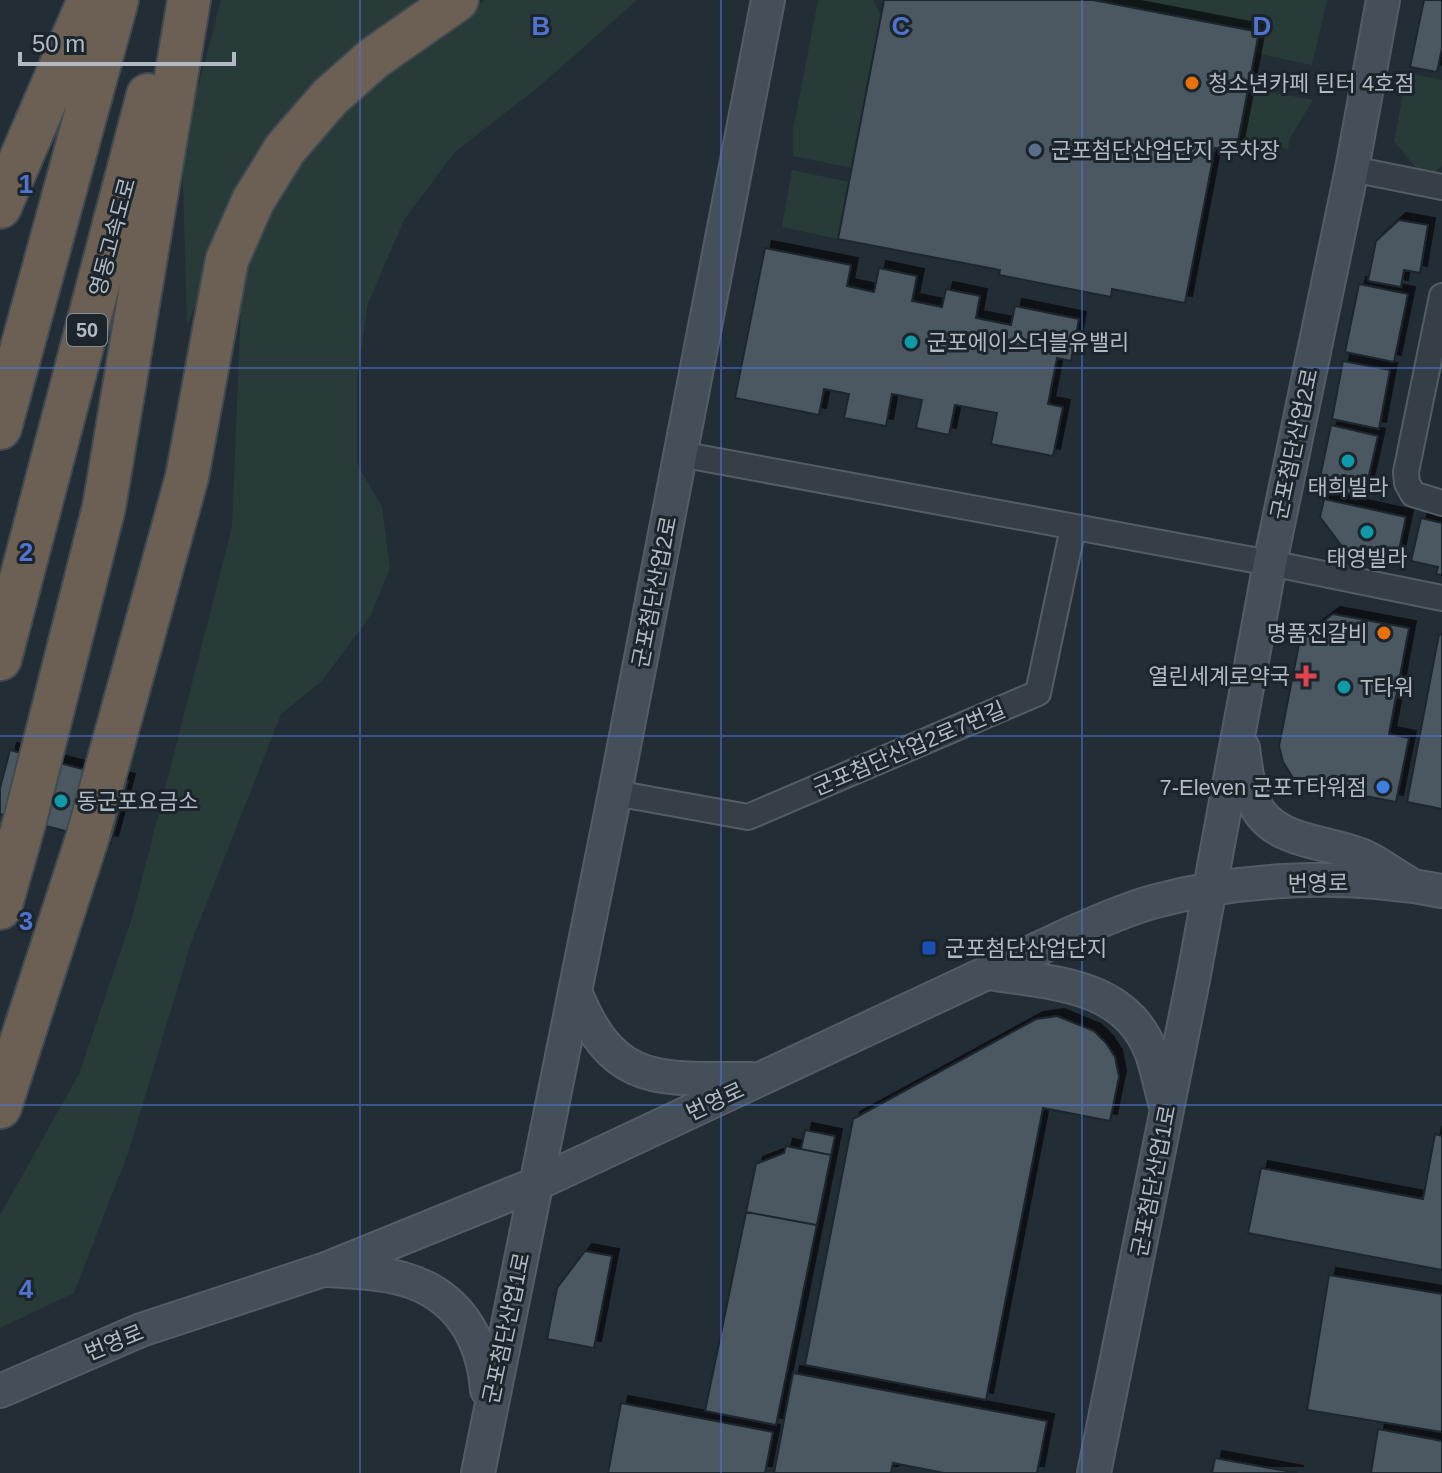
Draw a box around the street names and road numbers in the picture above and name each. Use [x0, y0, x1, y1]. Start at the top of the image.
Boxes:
street label: 영동고속도로 [85, 175, 140, 299]
road number: 50 [67, 314, 107, 346]
street label: 군포첨단산업2로 [1266, 366, 1323, 522]
street label: 군포첨단산업2로 [628, 514, 681, 670]
street label: 군포첨단산업2로7번길 [809, 697, 1009, 800]
street label: 번영로 [1287, 870, 1349, 897]
street label: 번영로 [682, 1077, 748, 1126]
street label: 군포첨단산업1로 [1127, 1103, 1180, 1259]
street label: 군포첨단산업1로 [478, 1250, 535, 1406]
street label: 번영로 [81, 1319, 147, 1365]

